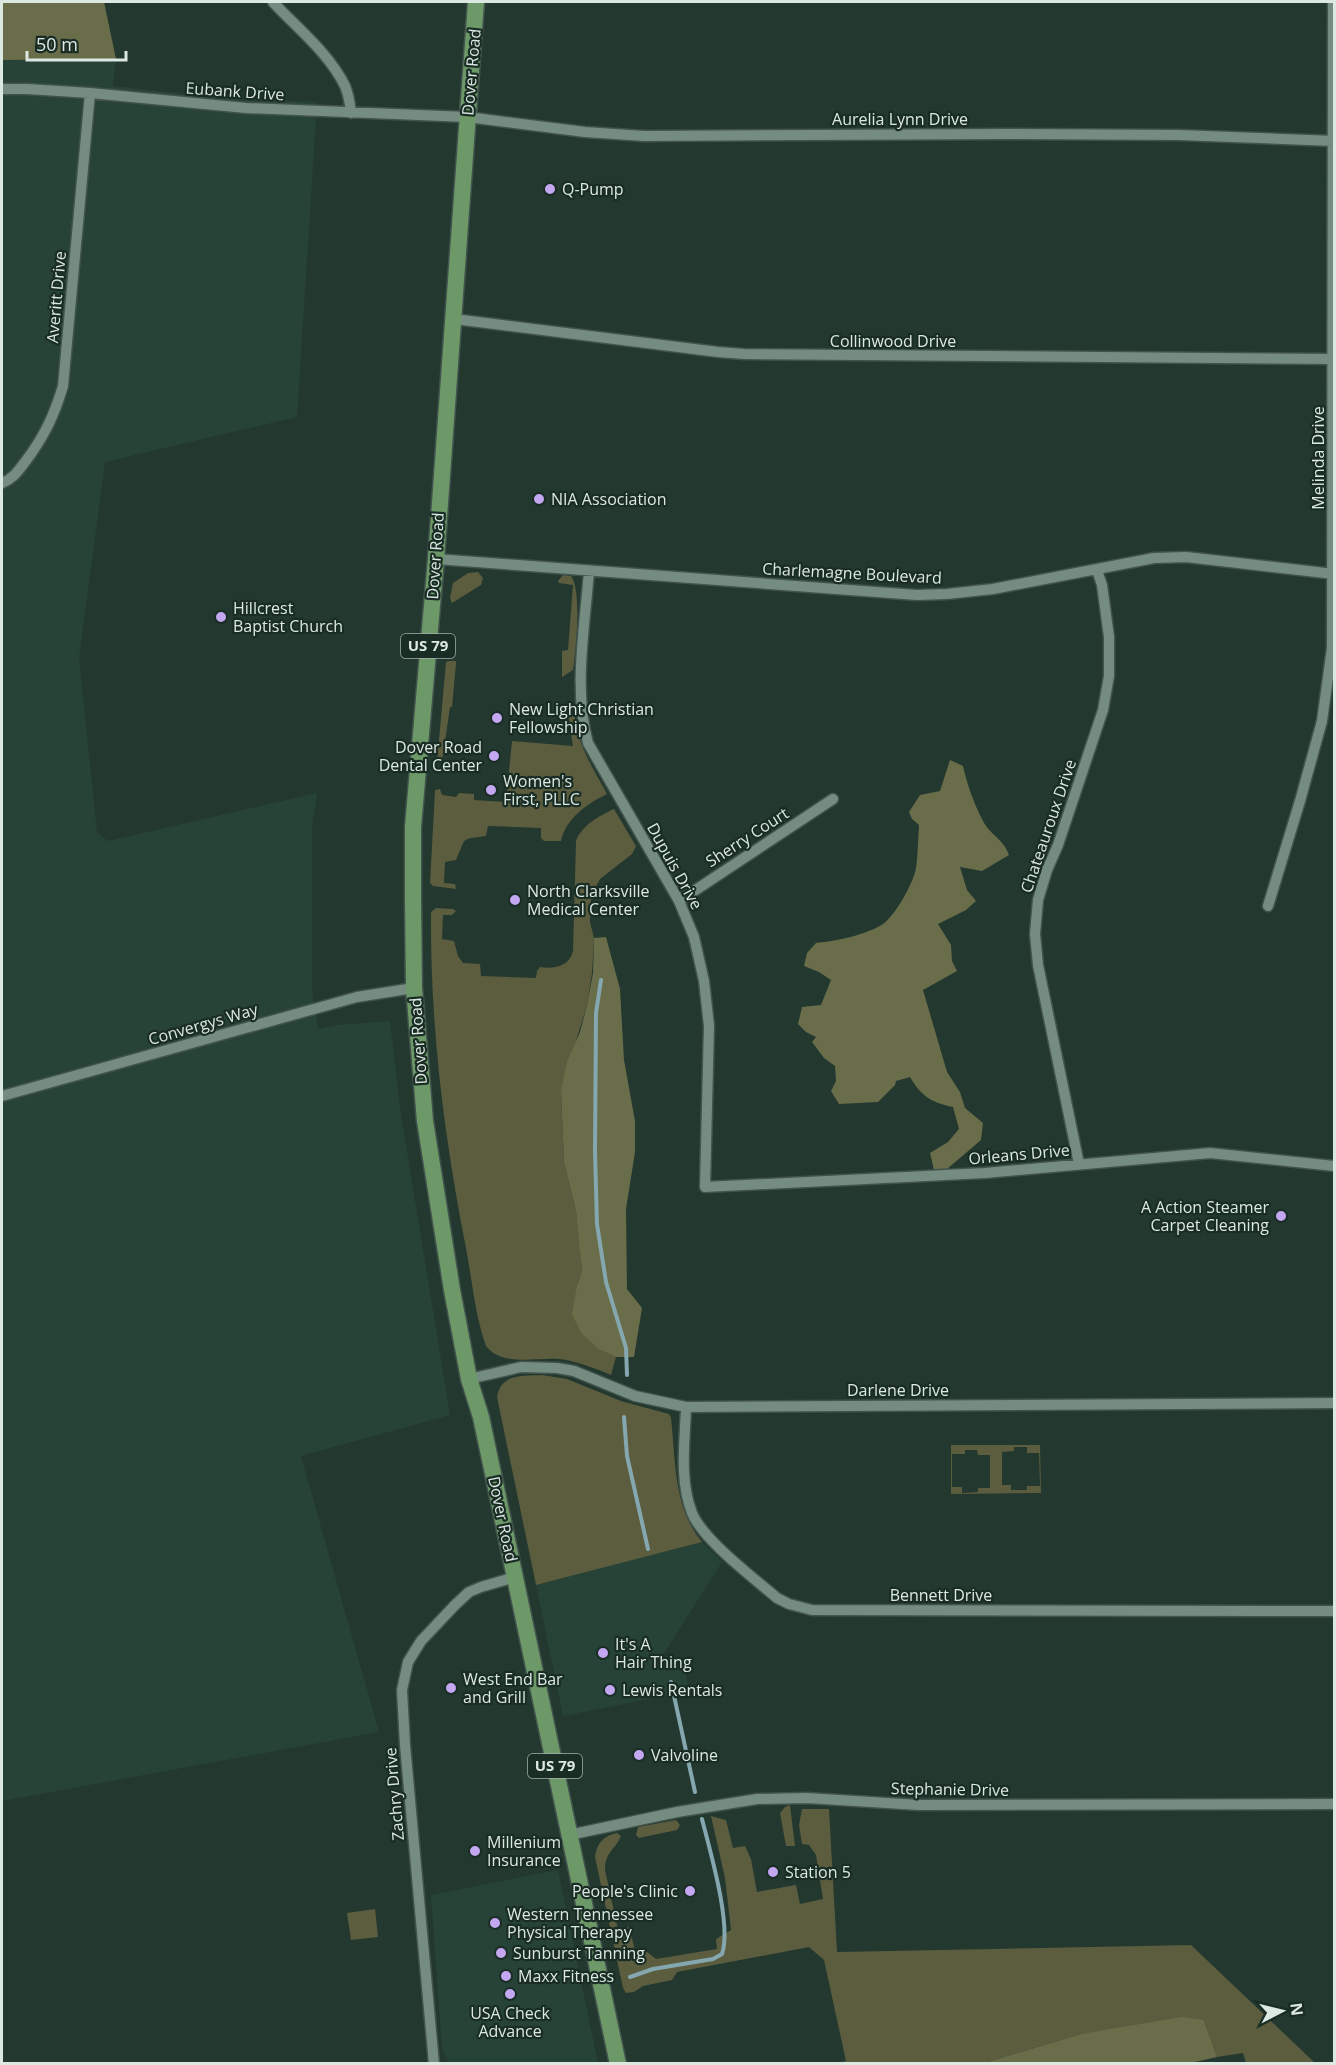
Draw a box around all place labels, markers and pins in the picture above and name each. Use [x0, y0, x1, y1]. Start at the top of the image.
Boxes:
place label: Q-Pump [562, 178, 624, 200]
marker: Q-Pump [543, 182, 557, 196]
place label: NIA Association [551, 488, 667, 510]
marker: NIA Association [532, 492, 546, 506]
place label: Hillcrest Baptist Church [233, 597, 343, 637]
marker: Hillcrest Baptist Church [214, 610, 228, 624]
place label: New Light Christian Fellowship [509, 698, 654, 738]
marker: New Light Christian Fellowship [490, 711, 504, 725]
place label: Dover Road Dental Center [379, 736, 482, 776]
marker: Dover Road Dental Center [487, 749, 501, 763]
place label: Women's First, PLLC [503, 770, 580, 810]
marker: Women's First, PLLC [484, 783, 498, 797]
place label: North Clarksville Medical Center [527, 880, 650, 920]
marker: North Clarksville Medical Center [508, 893, 522, 907]
place label: A Action Steamer Carpet Cleaning [1141, 1196, 1269, 1236]
marker: A Action Steamer Carpet Cleaning [1274, 1209, 1288, 1223]
place label: It's A Hair Thing [615, 1633, 692, 1673]
marker: It's A Hair Thing [596, 1646, 610, 1660]
place label: West End Bar and Grill [463, 1668, 563, 1708]
place label: Lewis Rentals [622, 1679, 722, 1701]
marker: West End Bar and Grill [444, 1681, 458, 1695]
marker: Lewis Rentals [603, 1683, 617, 1697]
place label: Valvoline [651, 1744, 718, 1766]
marker: Valvoline [632, 1748, 646, 1762]
place label: Millenium Insurance [487, 1831, 561, 1871]
marker: Millenium Insurance [468, 1844, 482, 1858]
place label: Station 5 [785, 1861, 851, 1883]
marker: Station 5 [766, 1865, 780, 1879]
place label: People's Clinic [572, 1880, 678, 1902]
marker: People's Clinic [683, 1884, 697, 1898]
place label: Western Tennessee Physical Therapy [507, 1903, 653, 1943]
marker: Western Tennessee Physical Therapy [488, 1916, 502, 1930]
place label: Sunburst Tanning [513, 1942, 645, 1964]
marker: Sunburst Tanning [494, 1946, 508, 1960]
place label: Maxx Fitness [518, 1965, 614, 1987]
marker: Maxx Fitness [499, 1969, 513, 1983]
marker: USA Check Advance [503, 1987, 517, 2001]
place label: USA Check Advance [470, 2002, 550, 2042]

